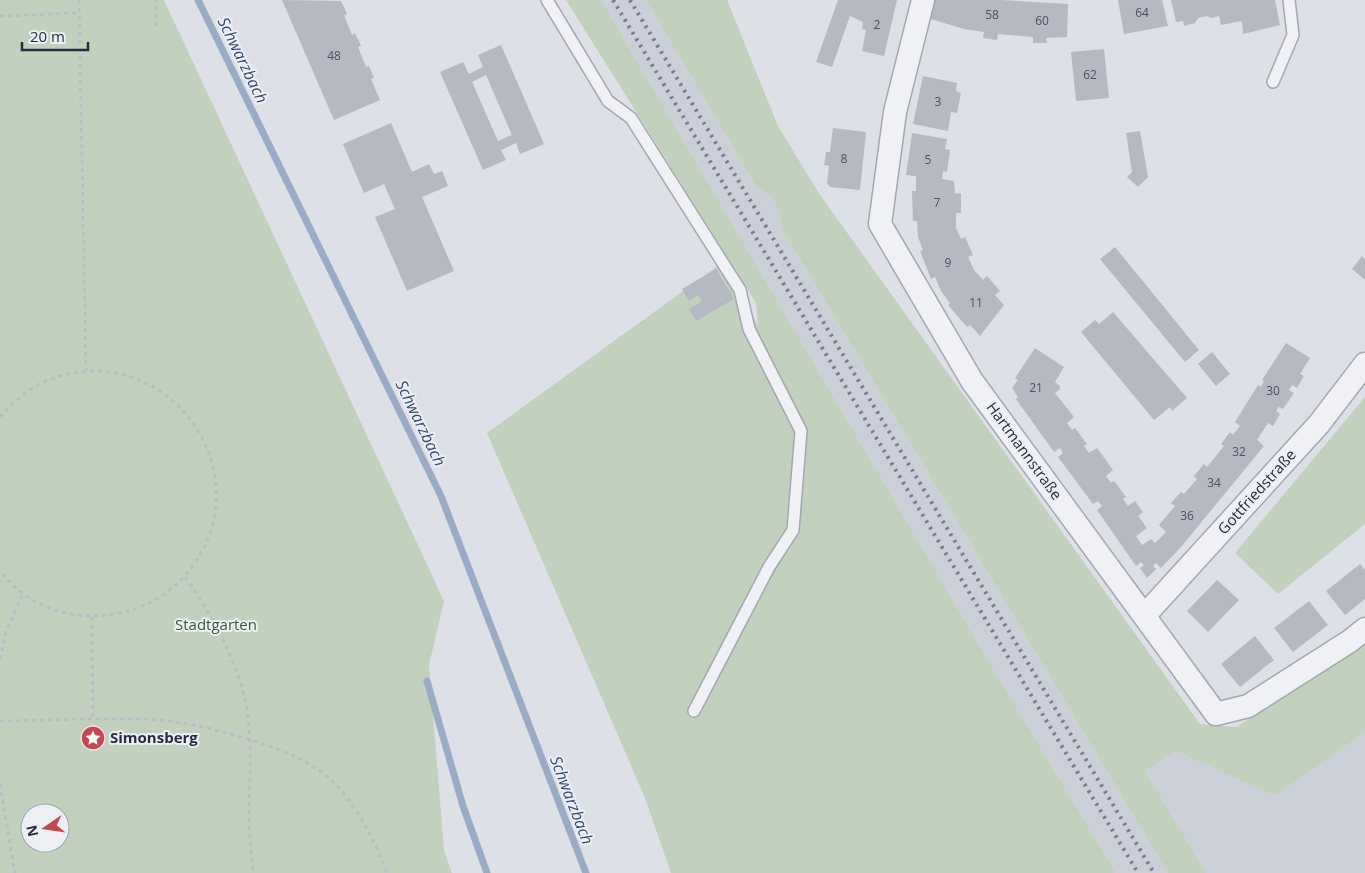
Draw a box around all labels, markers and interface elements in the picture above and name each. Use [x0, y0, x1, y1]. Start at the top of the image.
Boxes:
house number: 64 [1135, 4, 1149, 21]
house number: 58 [985, 6, 999, 23]
house number: 60 [1035, 12, 1049, 29]
water label: Schwarzbach [213, 13, 273, 107]
house number: 2 [874, 16, 881, 33]
scale bar [22, 20, 89, 52]
text: 20 m [30, 26, 65, 46]
house number: 48 [327, 47, 341, 64]
house number: 62 [1083, 66, 1097, 83]
house number: 3 [935, 93, 942, 110]
house number: 8 [841, 150, 848, 167]
house number: 5 [925, 151, 932, 168]
house number: 7 [934, 194, 941, 211]
house number: 9 [945, 254, 952, 271]
house number: 11 [969, 294, 983, 311]
water label: Schwarzbach [391, 376, 451, 470]
house number: 21 [1029, 379, 1043, 396]
house number: 30 [1266, 382, 1280, 399]
street label: Hartmannstraße [983, 398, 1067, 503]
house number: 32 [1232, 443, 1246, 460]
street label: Gottfriedstraße [1213, 445, 1300, 538]
house number: 34 [1207, 474, 1221, 491]
house number: 36 [1180, 507, 1194, 524]
park label: Stadtgarten [175, 614, 257, 634]
place icon: Simonsberg [80, 725, 106, 751]
place label: Simonsberg [110, 727, 198, 747]
water label: Schwarzbach [545, 753, 599, 847]
north arrow [20, 803, 70, 853]
text: N [21, 823, 42, 839]

